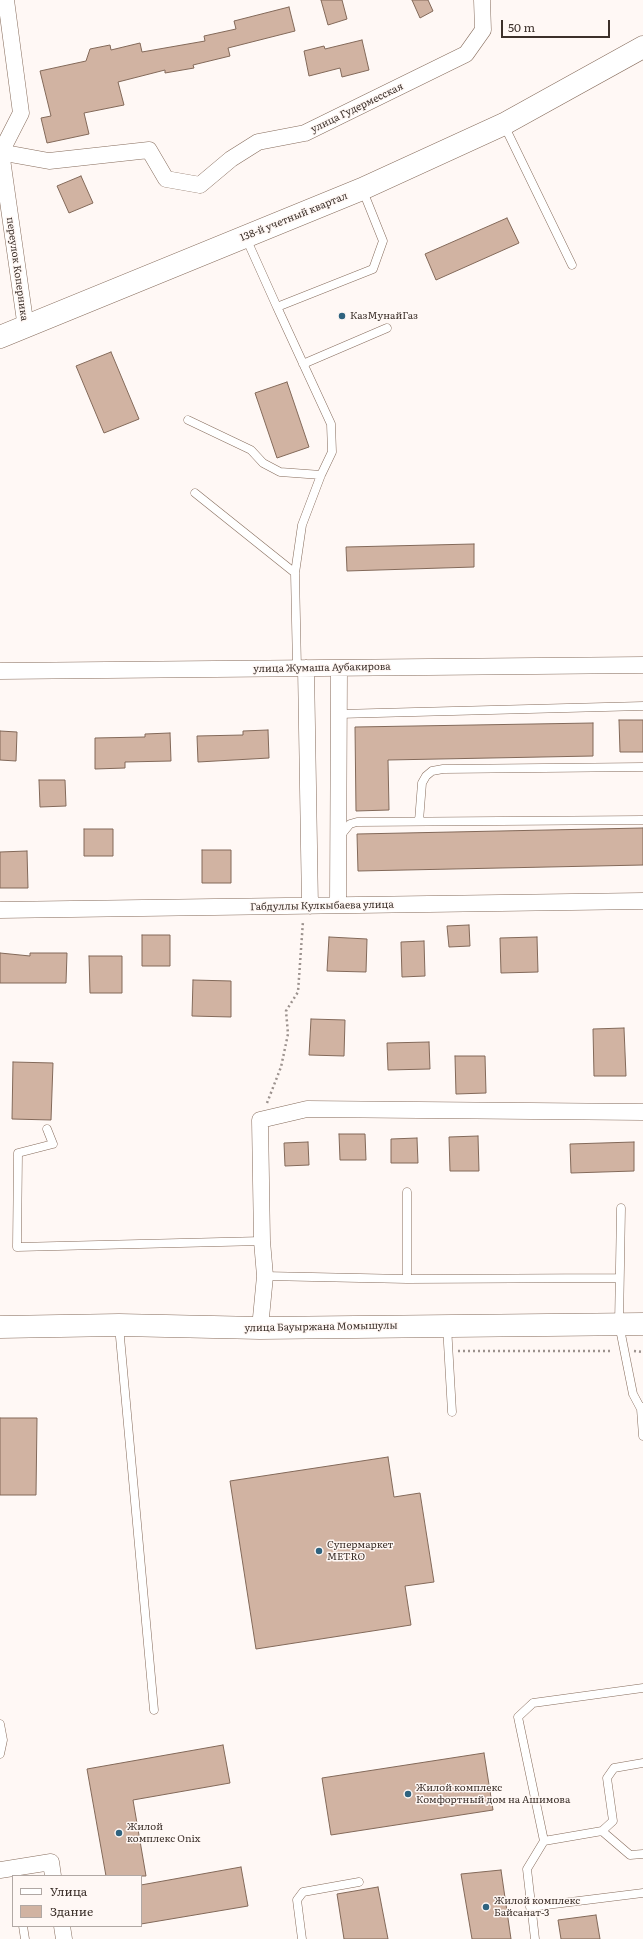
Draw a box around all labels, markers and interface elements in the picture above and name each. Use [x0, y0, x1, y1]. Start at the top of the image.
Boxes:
scale bar [503, 12, 612, 38]
text: 50 m [508, 18, 535, 36]
street label: улица Гудермесская [309, 80, 405, 136]
street label: 138-й учетный квартал [239, 190, 349, 244]
street label: переулок Коперника [4, 216, 30, 322]
place label: КазМунайГаз [350, 310, 418, 322]
marker: КазМунайГаз [337, 311, 347, 321]
street label: улица Жумаша Аубакирова [253, 661, 391, 675]
street label: Габдуллы Кулкыбаева улица [250, 899, 394, 913]
street label: улица Бауыржана Момышулы [244, 1320, 398, 1334]
place label: Супермаркет METRO [327, 1539, 393, 1562]
marker: Супермаркет METRO [314, 1546, 324, 1556]
place label: Жилой комплекс Комфортный дом на Ашимова [416, 1782, 570, 1806]
marker: Жилой комплекс Комфортный дом на Ашимова [403, 1789, 413, 1799]
place label: Жилой комплекс Onix [127, 1821, 201, 1844]
marker: Жилой комплекс Onix [114, 1828, 124, 1838]
legend [12, 1875, 142, 1927]
text: Улица [50, 1882, 87, 1900]
place label: Жилой комплекс Байсанат-3 [494, 1895, 580, 1918]
text: Здание [50, 1902, 93, 1920]
marker: Жилой комплекс Байсанат-3 [481, 1902, 491, 1912]

